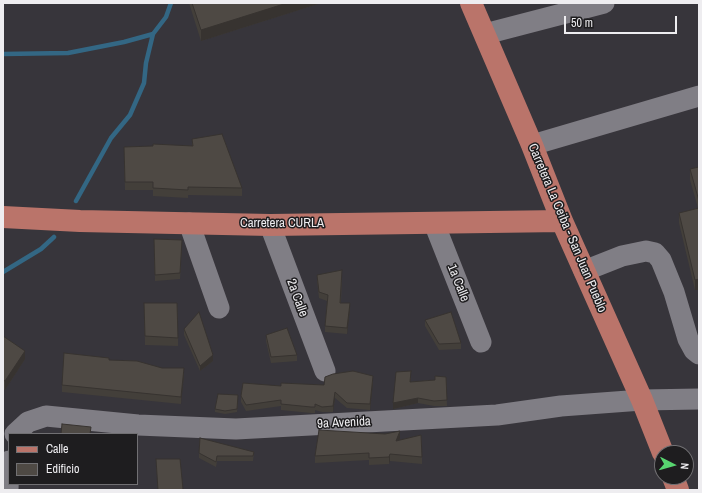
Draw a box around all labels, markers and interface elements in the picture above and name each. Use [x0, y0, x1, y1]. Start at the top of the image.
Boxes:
scale bar [566, 8, 679, 34]
text: 50 m [571, 15, 593, 31]
street label: Carretera La Ceiba - San Juan Pueblo [524, 141, 610, 315]
street label: Carretera CURLA [240, 216, 324, 232]
street label: 1a Calle [443, 262, 473, 304]
street label: 2a Calle [283, 277, 311, 319]
street label: 9a Avenida [317, 414, 371, 432]
legend [8, 433, 138, 485]
text: Calle [46, 441, 68, 457]
north arrow [654, 445, 694, 485]
text: Edificio [46, 461, 79, 477]
text: N [678, 462, 692, 470]

